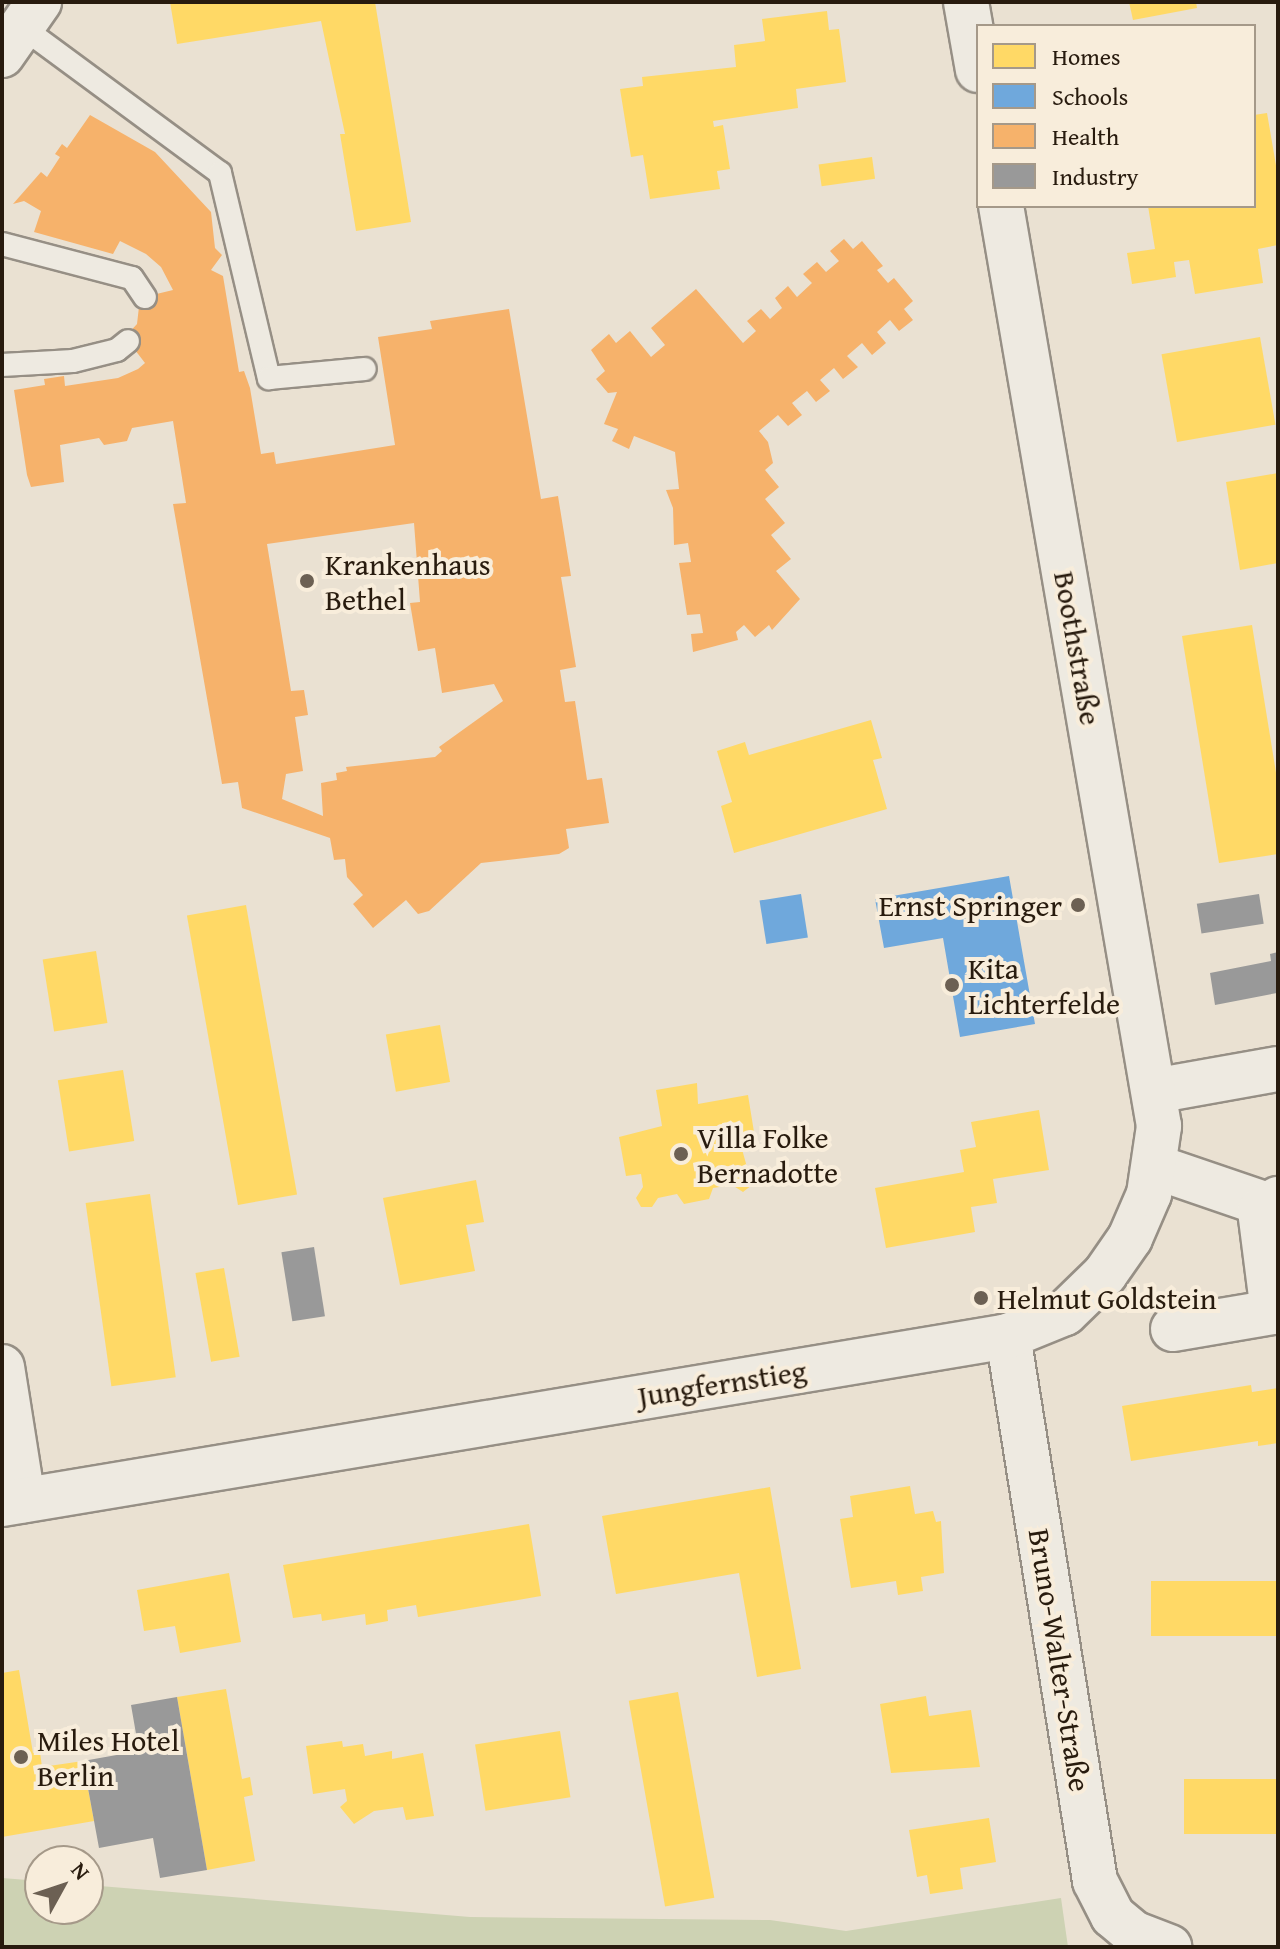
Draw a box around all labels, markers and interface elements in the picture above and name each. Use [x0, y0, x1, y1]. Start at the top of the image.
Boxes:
legend [976, 24, 1256, 208]
text: Homes [1052, 39, 1121, 74]
text: Schools [1052, 79, 1128, 114]
text: Health [1052, 119, 1119, 154]
text: Industry [1052, 159, 1139, 194]
place label: Krankenhaus Bethel [325, 546, 491, 616]
street label: Boothstraße [1047, 568, 1109, 728]
marker: Krankenhaus Bethel [296, 570, 318, 592]
place label: Ernst Springer [879, 887, 1062, 923]
marker: Ernst Springer [1069, 896, 1087, 914]
place label: Kita Lichterfelde [968, 950, 1120, 1020]
marker: Kita Lichterfelde [943, 976, 961, 994]
place label: Villa Folke Bernadotte [697, 1119, 838, 1190]
marker: Villa Folke Bernadotte [672, 1145, 690, 1163]
place label: Helmut Goldstein [997, 1280, 1217, 1316]
marker: Helmut Goldstein [972, 1289, 990, 1307]
street label: Jungfernstieg [635, 1352, 809, 1414]
street label: Bruno-Walter-Straße [1021, 1526, 1099, 1794]
place label: Miles Hotel Berlin [37, 1722, 179, 1792]
marker: Miles Hotel Berlin [12, 1748, 30, 1766]
north arrow [24, 1845, 104, 1925]
text: N [64, 1855, 98, 1887]

